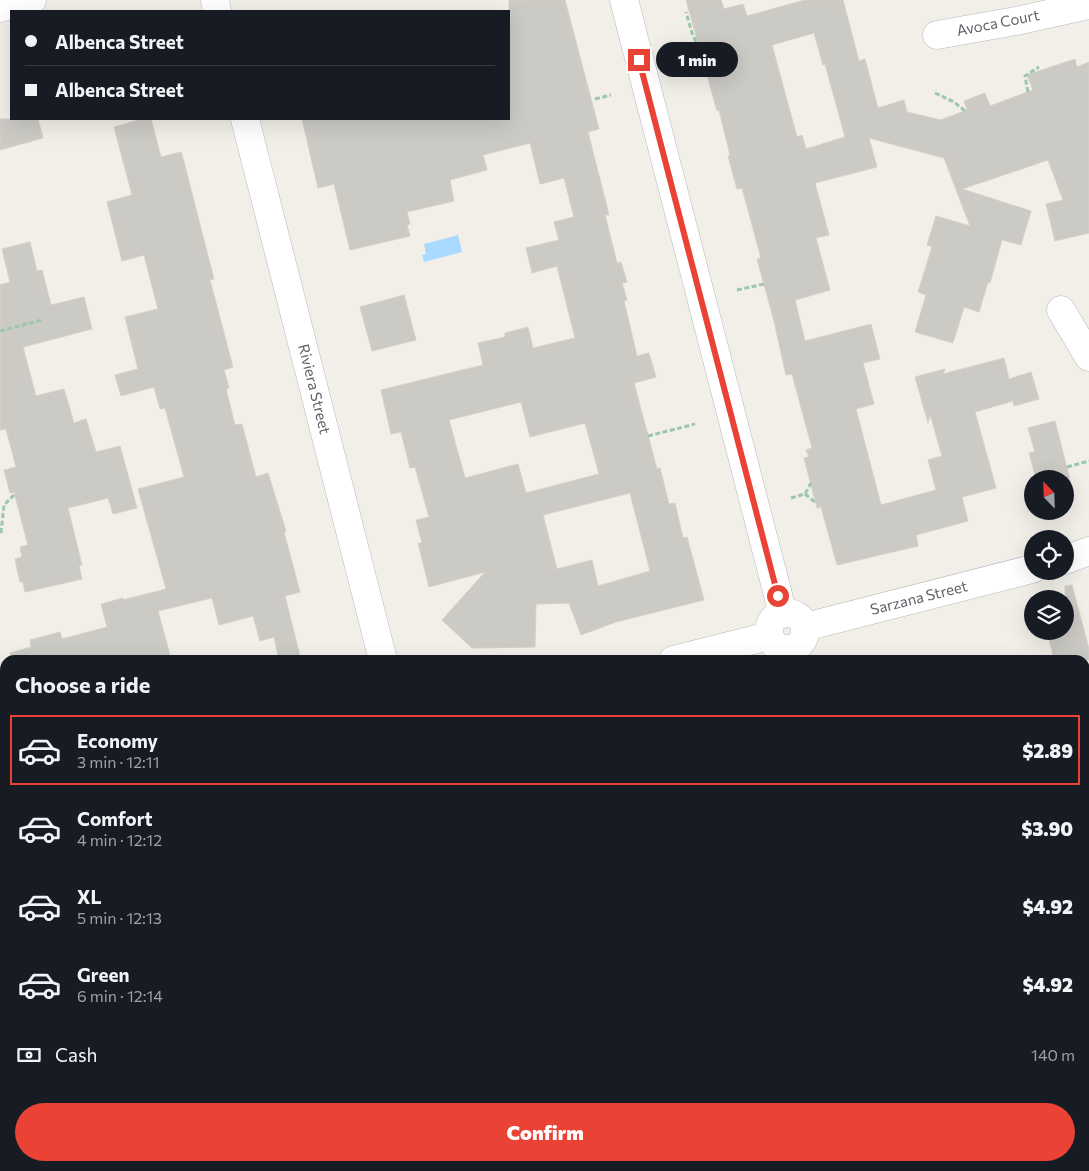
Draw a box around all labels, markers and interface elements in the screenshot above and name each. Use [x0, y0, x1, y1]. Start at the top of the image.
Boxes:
street label: Avoca Court [955, 5, 1041, 39]
text: Albenca Street [55, 30, 184, 53]
callout: 1 min [656, 42, 739, 78]
route end [628, 49, 650, 71]
text: 1 min [678, 50, 716, 69]
text: Albenca Street [55, 78, 184, 101]
street label: Riviera Street [295, 342, 335, 436]
north arrow [1024, 470, 1074, 520]
map controls [1024, 470, 1074, 640]
button: locate [1024, 530, 1074, 580]
street label: Sarzana Street [868, 576, 969, 618]
route start [767, 585, 789, 607]
button: layers [1024, 590, 1074, 640]
text: Choose a ride [15, 671, 150, 698]
icon: car [17, 728, 62, 773]
text: Economy [77, 729, 158, 752]
text: $2.89 [1022, 739, 1073, 762]
text: 3 min · 12:11 [77, 752, 160, 771]
icon: car [17, 806, 62, 851]
text: Comfort [77, 807, 153, 830]
text: $3.90 [1021, 817, 1073, 840]
text: 4 min · 12:12 [77, 830, 162, 849]
icon: car [17, 884, 62, 929]
text: XL [77, 885, 102, 908]
text: $4.92 [1022, 895, 1073, 918]
text: 5 min · 12:13 [77, 908, 162, 927]
icon: car [17, 962, 62, 1007]
text: Green [77, 963, 129, 986]
text: $4.92 [1022, 973, 1073, 996]
text: 6 min · 12:14 [77, 986, 163, 1005]
icon: cash [15, 1041, 43, 1069]
text: Cash [55, 1043, 97, 1066]
text: 140 m [1031, 1045, 1075, 1064]
button: Confirm [15, 1103, 1075, 1161]

